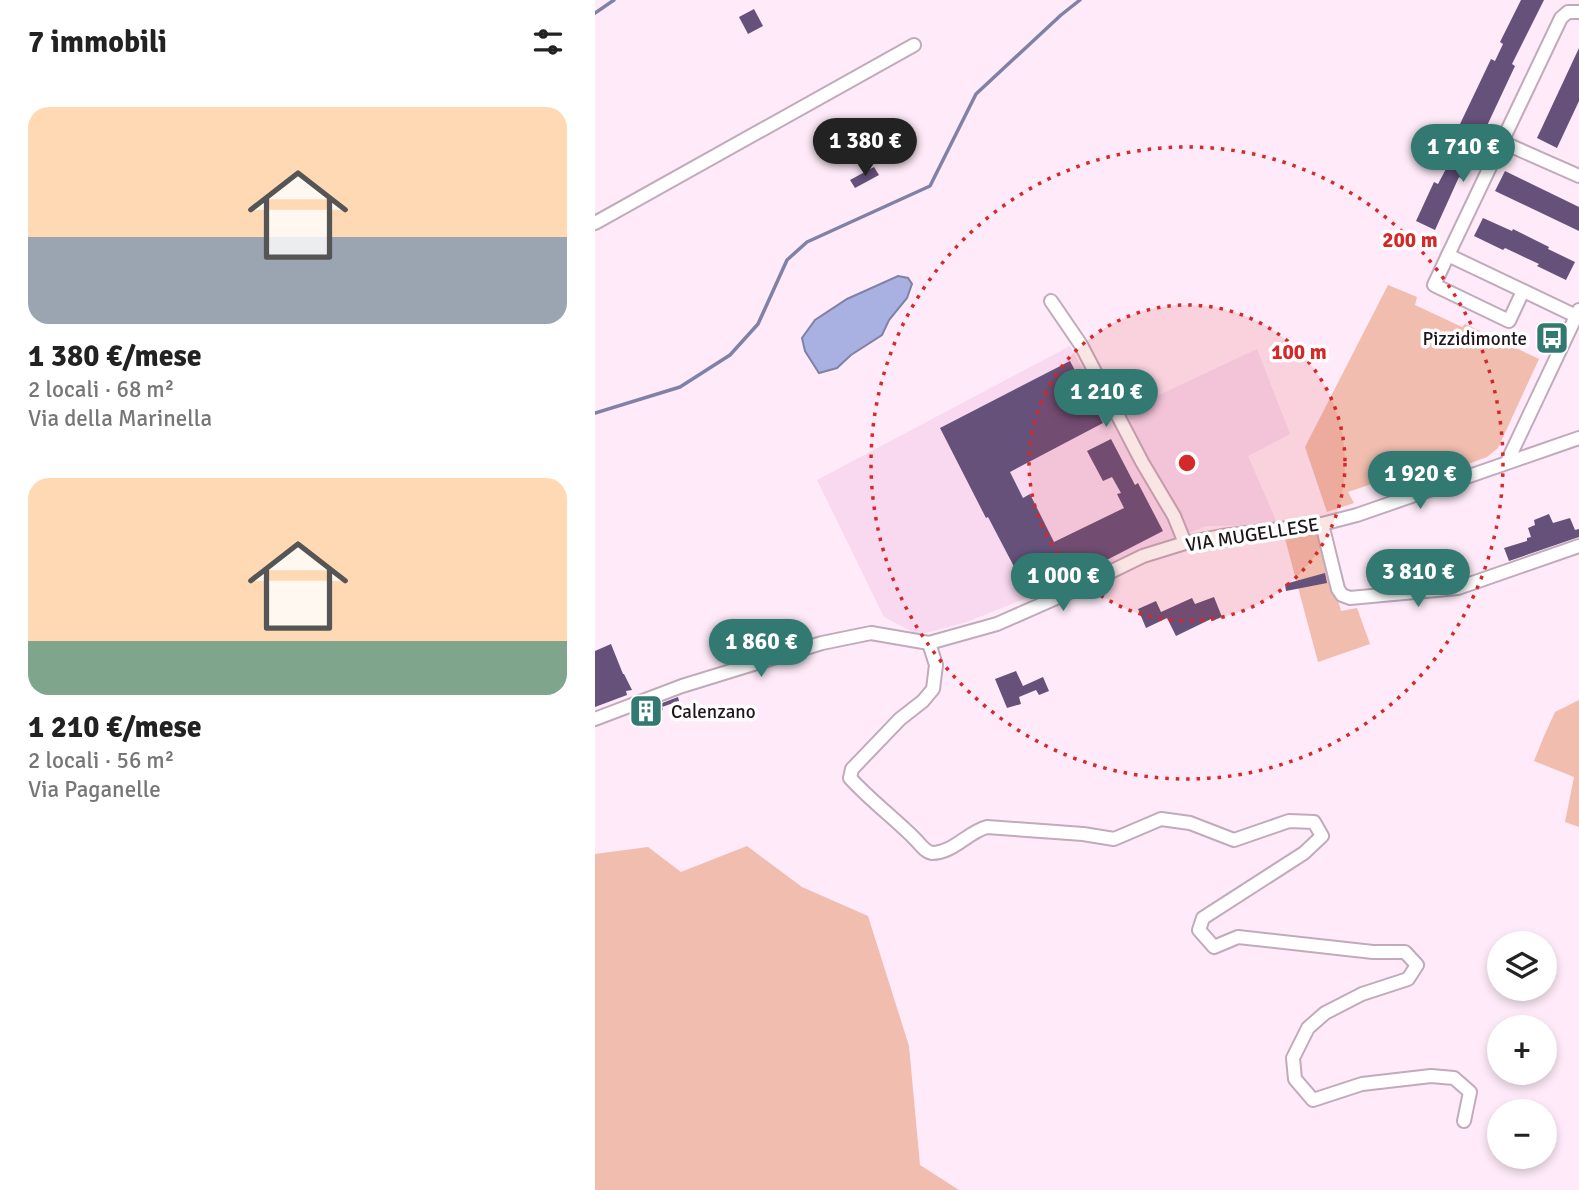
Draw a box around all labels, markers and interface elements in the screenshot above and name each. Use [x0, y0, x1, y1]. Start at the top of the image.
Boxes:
icon: filters [529, 23, 567, 61]
text: 7 immobili [28, 24, 167, 61]
pin: 1 380 € [800, 118, 930, 178]
pin: 1 710 € [1398, 124, 1528, 184]
text: 1 380 € [829, 126, 901, 155]
text: 1 710 € [1427, 132, 1499, 161]
icon: home [235, 152, 361, 278]
text: 200 m [1382, 227, 1438, 253]
bus stop icon: Pizzidimonte [1533, 319, 1571, 357]
place label: Pizzidimonte [1422, 327, 1527, 351]
text: 1 380 €/mese [28, 338, 202, 375]
text: 100 m [1271, 339, 1327, 365]
pin: 1 210 € [1041, 370, 1171, 429]
text: 2 locali · 68 m² [28, 375, 174, 404]
text: 1 210 € [1070, 377, 1142, 406]
text: Via della Marinella [28, 404, 212, 433]
centre of rings [1175, 451, 1199, 475]
pin: 1 920 € [1355, 452, 1485, 511]
text: 1 920 € [1384, 459, 1456, 488]
street label: VIA MUGELLESE [1184, 513, 1321, 557]
icon: home [235, 523, 361, 649]
pin: 3 810 € [1353, 550, 1483, 609]
pin: 1 000 € [998, 554, 1128, 613]
text: 3 810 € [1382, 557, 1454, 586]
text: 1 000 € [1027, 561, 1099, 590]
pin: 1 860 € [696, 620, 826, 679]
text: 1 860 € [725, 627, 797, 656]
building icon: Calenzano [627, 692, 665, 730]
place label: Calenzano [671, 700, 756, 724]
text: 1 210 €/mese [28, 709, 202, 746]
text: 2 locali · 56 m² [28, 746, 174, 775]
text: Via Paganelle [28, 775, 161, 804]
map controls [1487, 931, 1557, 1169]
button: layers [1487, 931, 1557, 1001]
button: + [1487, 1015, 1557, 1085]
button: − [1487, 1099, 1557, 1169]

